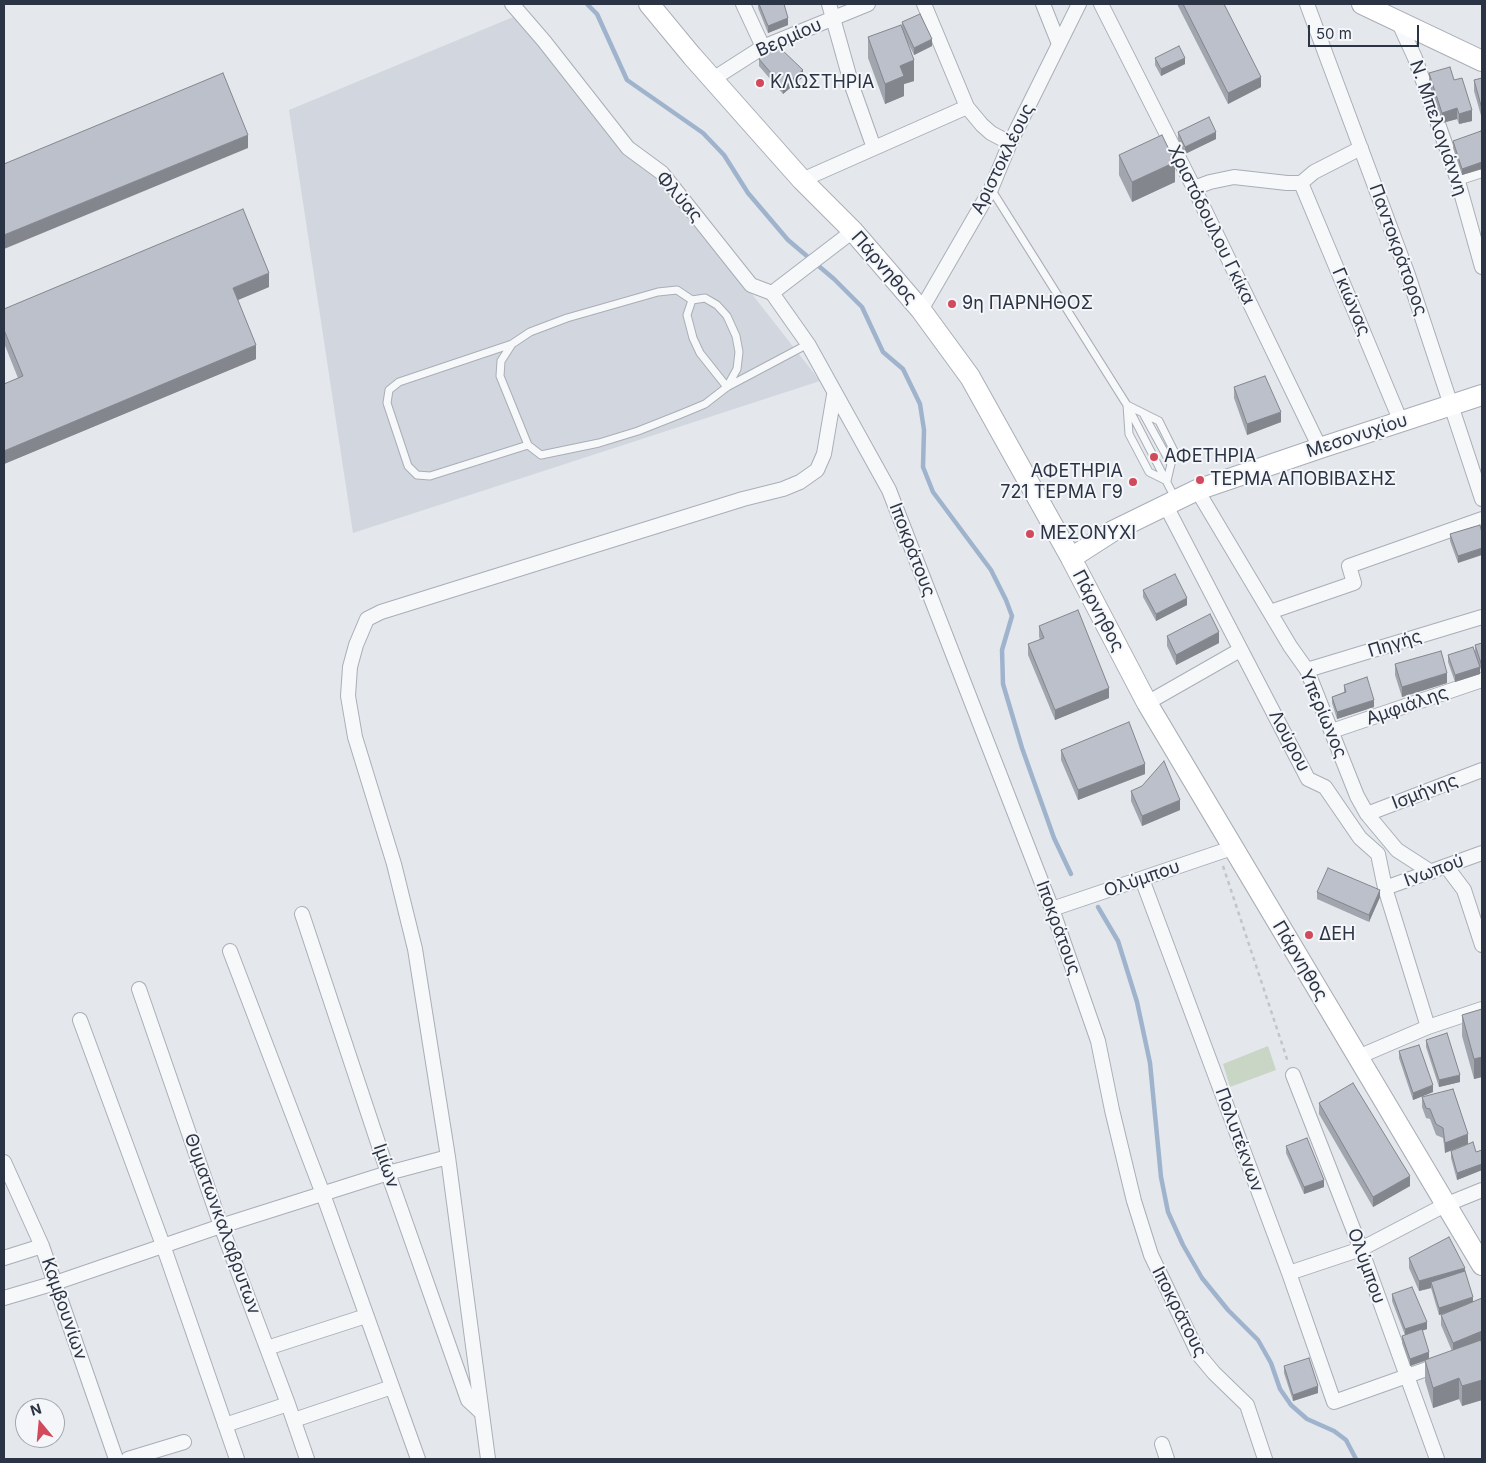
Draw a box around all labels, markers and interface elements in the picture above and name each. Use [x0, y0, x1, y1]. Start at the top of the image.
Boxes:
street label: Βερμίου [753, 14, 825, 62]
scale bar [1311, 15, 1422, 47]
text: 50 m [1316, 24, 1352, 43]
street label: Ν. Μπελογιάννη [1405, 57, 1471, 199]
place label: ΚΛΩΣΤΗΡΙΑ [770, 72, 875, 94]
marker: ΚΛΩΣΤΗΡΙΑ [754, 77, 766, 89]
street label: Αριστοκλέους [967, 100, 1039, 218]
street label: Χριστόδουλου Γκίκα [1163, 142, 1259, 308]
street label: Φλύας [651, 167, 707, 227]
street label: Παντοκράτορος [1364, 181, 1432, 319]
street label: Πάρνηθος [847, 227, 921, 309]
street label: Γκιώνας [1327, 265, 1375, 339]
place label: 9η ΠΑΡΝΗΘΟΣ [962, 293, 1093, 315]
marker: 9η ΠΑΡΝΗΘΟΣ [946, 298, 958, 310]
street label: Μεσονυχίου [1304, 409, 1410, 463]
place label: ΑΦΕΤΗΡΙΑ [1164, 446, 1256, 468]
marker: ΑΦΕΤΗΡΙΑ [1148, 451, 1160, 463]
place label: ΑΦΕΤΗΡΙΑ 721 ΤΕΡΜΑ Γ9 [1000, 461, 1123, 504]
place label: ΤΕΡΜΑ ΑΠΟΒΙΒΑΣΗΣ [1210, 469, 1396, 491]
marker: ΤΕΡΜΑ ΑΠΟΒΙΒΑΣΗΣ [1194, 474, 1206, 486]
marker: ΑΦΕΤΗΡΙΑ 721 ΤΕΡΜΑ Γ9 [1127, 476, 1139, 488]
street label: Ιποκράτους [884, 500, 940, 600]
place label: ΜΕΣΟΝΥΧΙ [1040, 523, 1136, 545]
marker: ΜΕΣΟΝΥΧΙ [1024, 528, 1036, 540]
street label: Πάρνηθος [1067, 566, 1129, 656]
street label: Πηγής [1366, 626, 1424, 662]
street label: Υπερίωνος [1295, 666, 1351, 762]
street label: Αμφιάλης [1363, 682, 1451, 730]
street label: Λούρου [1264, 707, 1314, 775]
street label: Ισμήνης [1389, 770, 1461, 814]
street label: Ινωπού [1401, 850, 1467, 892]
street label: Ολύμπου [1101, 856, 1183, 902]
street label: Ιποκράτους [1031, 878, 1085, 978]
street label: Πάρνηθος [1268, 917, 1332, 1005]
place label: ΔΕΗ [1319, 924, 1355, 946]
marker: ΔΕΗ [1303, 929, 1315, 941]
street label: Πολυτέκνων [1210, 1085, 1268, 1195]
street label: Θυματωνκαλαβρυτων [179, 1131, 265, 1317]
street label: Ιμίων [368, 1141, 404, 1191]
street label: Ολύμπου [1342, 1225, 1390, 1307]
street label: Καμβουνίων [36, 1255, 92, 1363]
street label: Ιποκράτους [1147, 1263, 1211, 1361]
north arrow [15, 1398, 65, 1448]
text: N [28, 1399, 43, 1419]

